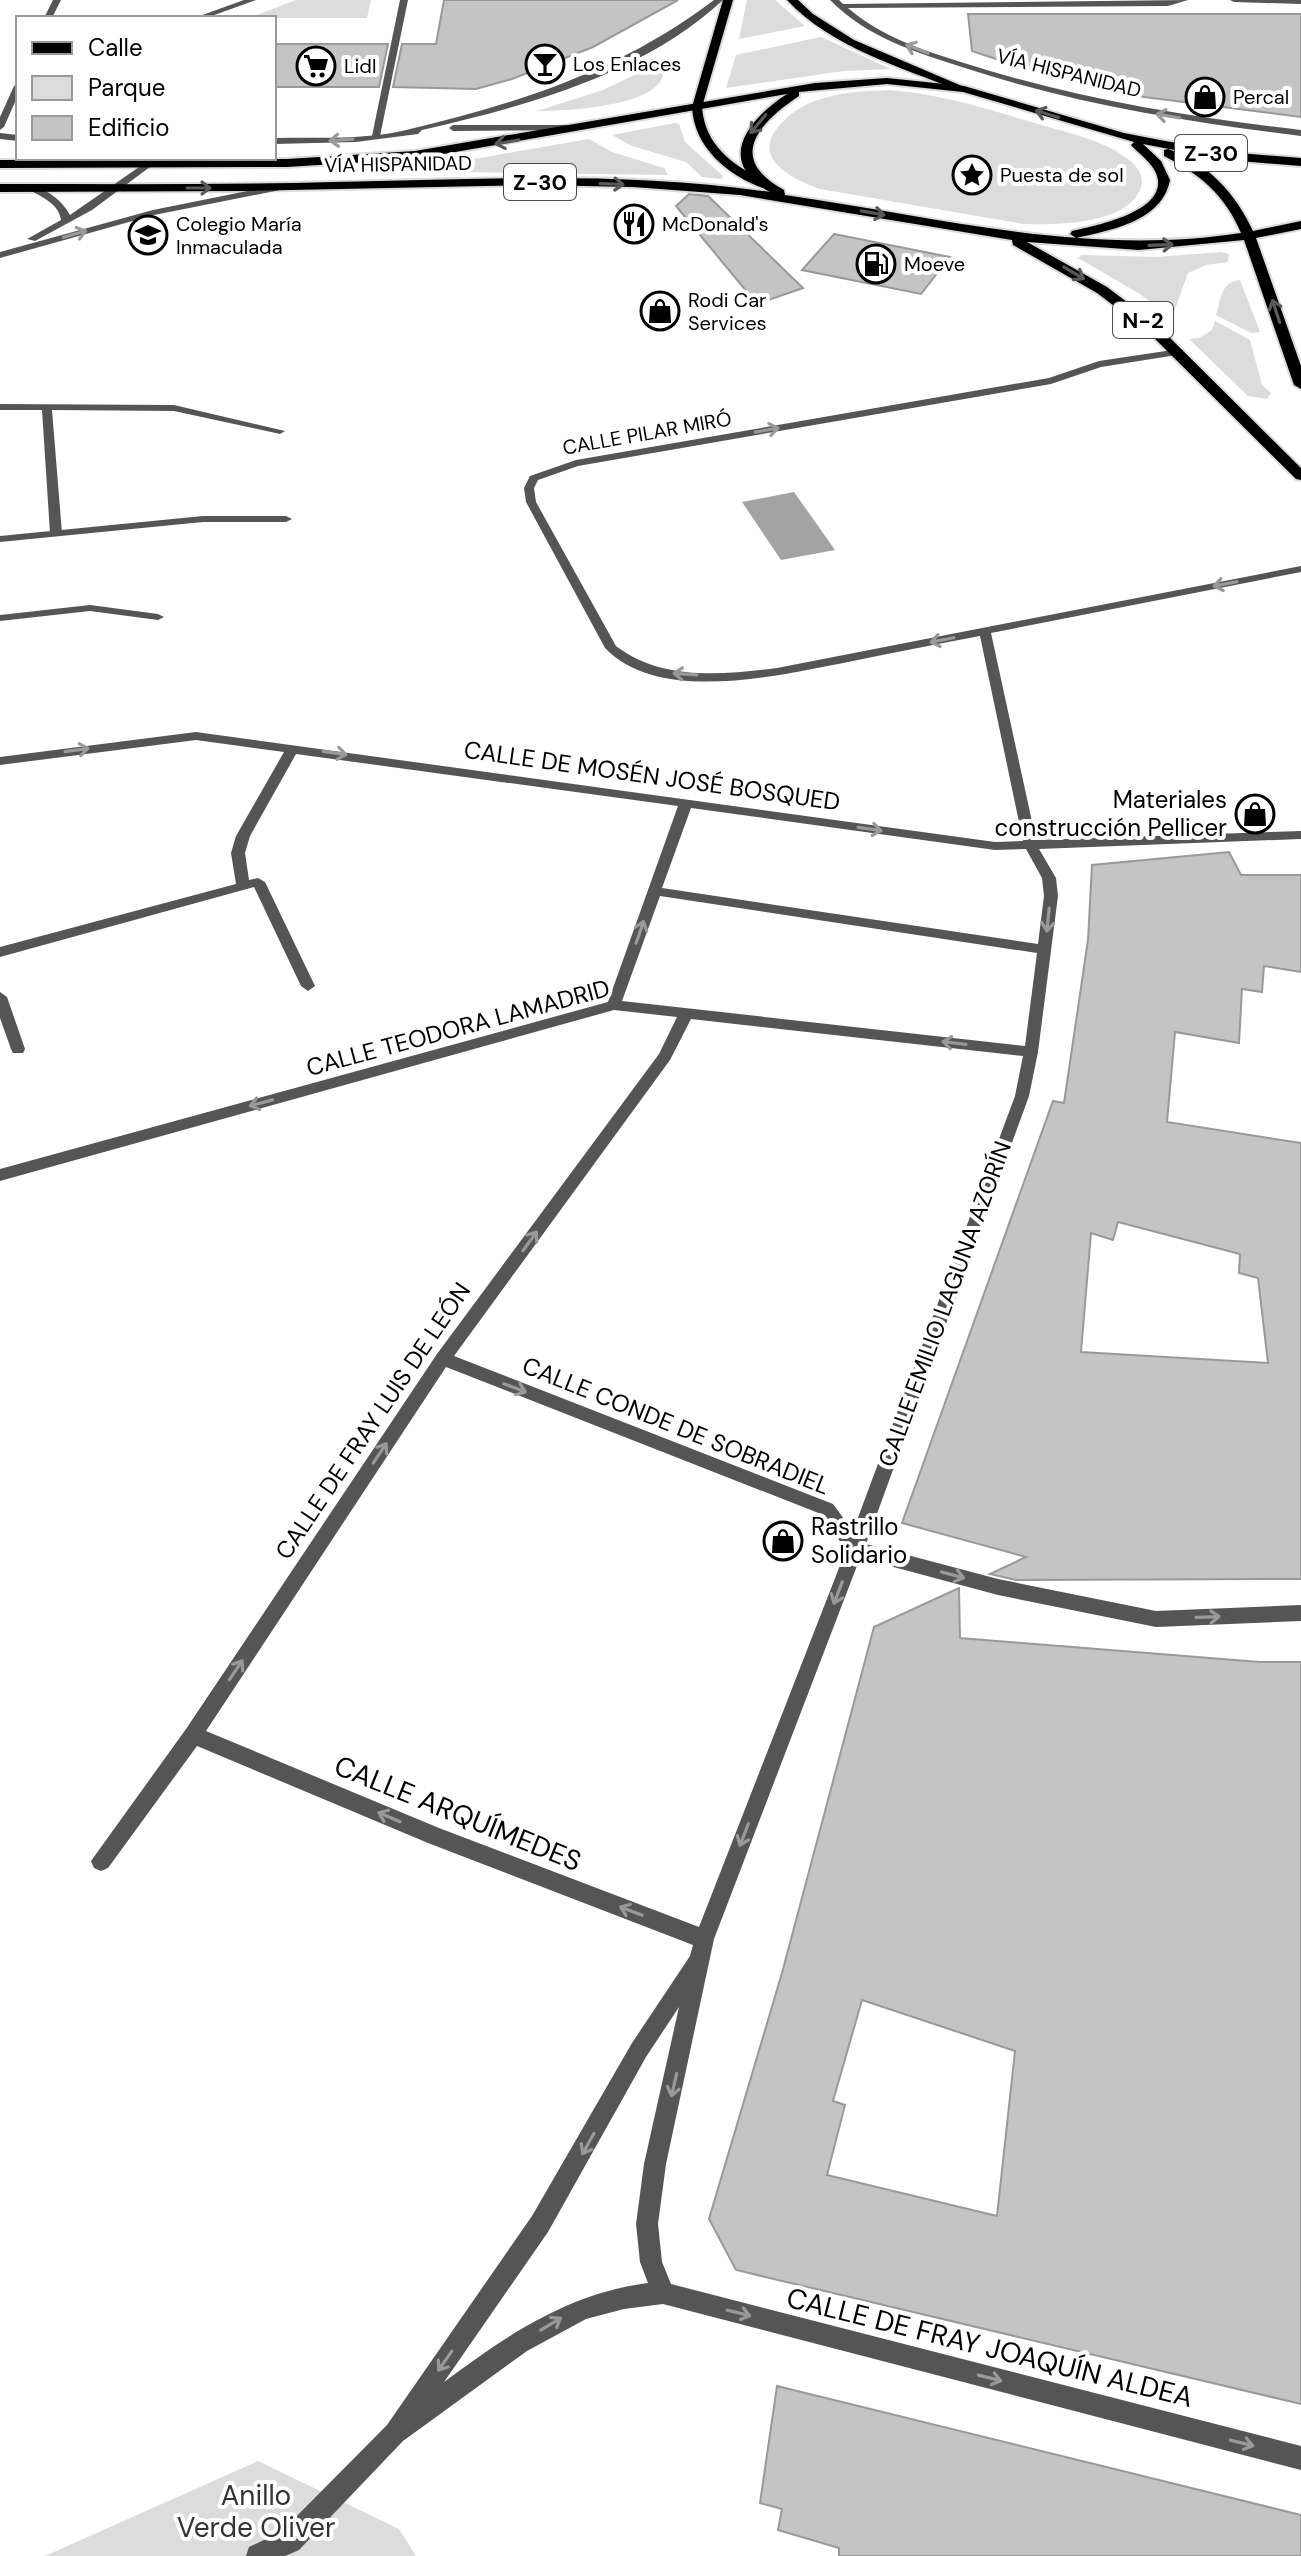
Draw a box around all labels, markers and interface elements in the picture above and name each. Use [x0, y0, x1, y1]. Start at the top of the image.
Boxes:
legend [16, 16, 276, 160]
text: Calle [88, 32, 143, 63]
one-way arrow [905, 41, 930, 55]
street label: VÍA HISPANIDAD [994, 42, 1144, 104]
bar icon: Los Enlaces [524, 43, 566, 85]
supermarket icon: Lidl [295, 45, 337, 87]
place label: Los Enlaces [573, 51, 681, 77]
place label: Lidl [344, 53, 376, 79]
text: Parque [88, 72, 165, 103]
shop icon: Percal [1184, 76, 1226, 118]
place label: Percal [1233, 84, 1289, 110]
one-way arrow [1034, 106, 1060, 121]
one-way arrow [1156, 108, 1181, 123]
text: Edificio [88, 112, 170, 143]
one-way arrow [749, 114, 767, 134]
one-way arrow [328, 133, 355, 148]
one-way arrow [495, 135, 520, 150]
road number: Z-30 [1175, 135, 1247, 171]
street label: VÍA HISPANIDAD [324, 150, 472, 178]
place icon: Puesta de sol [951, 154, 993, 196]
place label: Puesta de sol [1000, 162, 1124, 188]
road number: Z-30 [504, 164, 576, 200]
one-way arrow [598, 176, 625, 191]
one-way arrow [185, 180, 212, 196]
restaurant icon: McDonald's [613, 203, 655, 245]
one-way arrow [860, 207, 885, 222]
place label: Colegio María Inmaculada [176, 211, 302, 260]
place label: McDonald's [662, 211, 768, 237]
school or university icon: Colegio María Inmaculada [127, 214, 169, 256]
one-way arrow [62, 226, 88, 241]
one-way arrow [1147, 237, 1174, 252]
fuel station icon: Moeve [855, 243, 897, 285]
place label: Moeve [904, 251, 965, 277]
one-way arrow [1062, 265, 1085, 281]
place label: Rodi Car Services [688, 287, 767, 336]
shop icon: Rodi Car Services [639, 290, 681, 332]
one-way arrow [1268, 299, 1283, 324]
road number: N-2 [1113, 302, 1173, 338]
street label: CALLE PILAR MIRÓ [560, 405, 734, 461]
one-way arrow [754, 422, 779, 437]
one-way arrow [1212, 577, 1238, 592]
one-way arrow [930, 634, 955, 649]
one-way arrow [673, 666, 699, 681]
street label: CALLE DE MOSÉN JOSÉ BOSQUED [462, 734, 842, 817]
one-way arrow [64, 742, 89, 757]
one-way arrow [322, 746, 347, 761]
place label: Materiales construcción Pellicer [995, 784, 1227, 843]
shop icon: Materiales construcción Pellicer [1234, 793, 1276, 835]
one-way arrow [857, 822, 882, 837]
one-way arrow [1041, 906, 1056, 933]
one-way arrow [634, 920, 648, 945]
street label: CALLE TEODORA LAMADRID [303, 972, 613, 1083]
one-way arrow [941, 1035, 968, 1050]
one-way arrow [249, 1096, 275, 1111]
street label: CALLE EMILIO LAGUNA AZORÍN [871, 1137, 1018, 1471]
one-way arrow [521, 1231, 538, 1252]
street label: CALLE DE FRAY LUIS DE LEÓN [268, 1276, 477, 1565]
street label: CALLE CONDE DE SOBRADIEL [518, 1350, 834, 1501]
one-way arrow [502, 1382, 527, 1396]
one-way arrow [372, 1443, 388, 1465]
place label: Rastrillo Solidario [811, 1511, 907, 1570]
shop icon: Rastrillo Solidario [762, 1520, 804, 1562]
one-way arrow [939, 1568, 965, 1583]
one-way arrow [830, 1580, 844, 1605]
one-way arrow [1194, 1610, 1221, 1625]
one-way arrow [228, 1659, 244, 1681]
street label: CALLE ARQUÍMEDES [329, 1747, 587, 1880]
one-way arrow [377, 1809, 402, 1824]
one-way arrow [736, 1822, 750, 1847]
one-way arrow [619, 1903, 644, 1917]
one-way arrow [665, 2071, 680, 2097]
one-way arrow [580, 2132, 596, 2155]
street label: CALLE DE FRAY JOAQUÍN ALDEA [783, 2279, 1197, 2416]
one-way arrow [725, 2306, 751, 2321]
one-way arrow [539, 2316, 562, 2332]
one-way arrow [437, 2349, 453, 2371]
one-way arrow [977, 2371, 1003, 2386]
one-way arrow [1229, 2436, 1255, 2451]
park label: Anillo Verde Oliver [177, 2477, 335, 2546]

